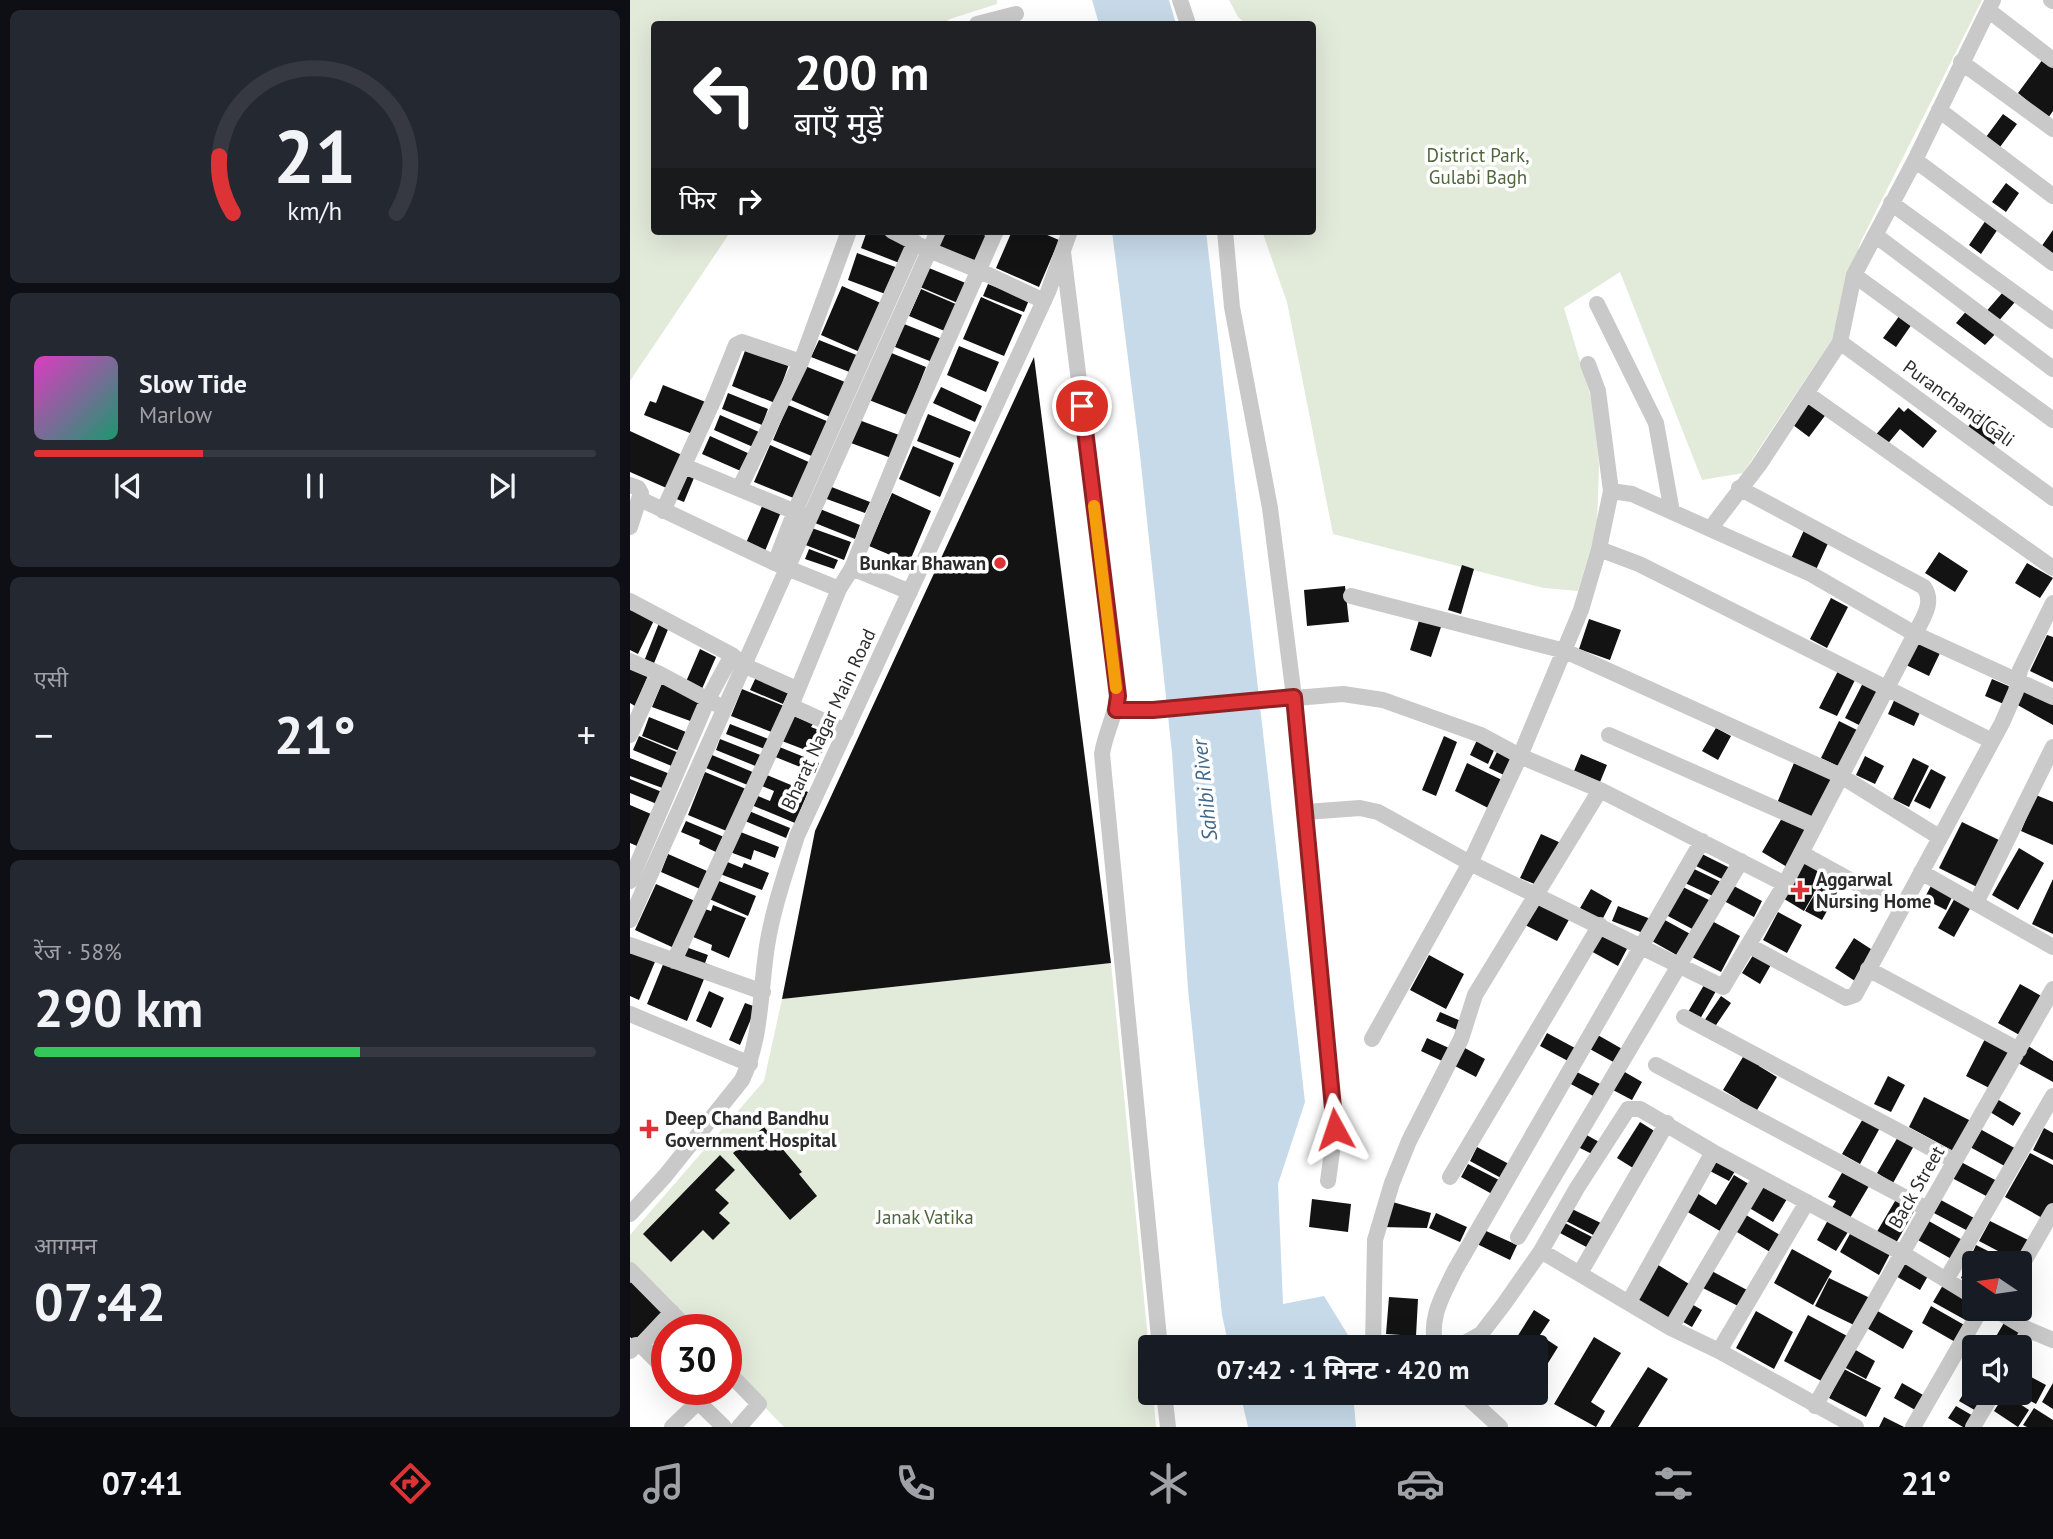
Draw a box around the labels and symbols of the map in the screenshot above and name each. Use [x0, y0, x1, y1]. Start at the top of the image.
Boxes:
park label: District Park, Gulabi Bagh [1427, 143, 1529, 189]
street label: Puranchand Gali [1898, 354, 2020, 452]
pin [1052, 376, 1112, 436]
place label: Bunkar Bhawan [859, 551, 986, 575]
marker: Bunkar Bhawan [992, 555, 1008, 571]
street label: Bharat Nagar Main Road [776, 625, 880, 813]
water label: Sahibi River [1186, 736, 1223, 842]
place label: Aggarwal Nursing Home [1816, 867, 1931, 913]
marker: Aggarwal Nursing Home [1790, 880, 1810, 900]
position arrow [1298, 1092, 1372, 1166]
place label: Deep Chand Bandhu Government Hospital [665, 1106, 837, 1152]
marker: Deep Chand Bandhu Government Hospital [639, 1119, 659, 1139]
street label: Back Street [1883, 1141, 1949, 1233]
park label: Janak Vatika [875, 1205, 974, 1229]
north arrow [1962, 1251, 2032, 1321]
speed limit sign: 30 [651, 1314, 742, 1405]

